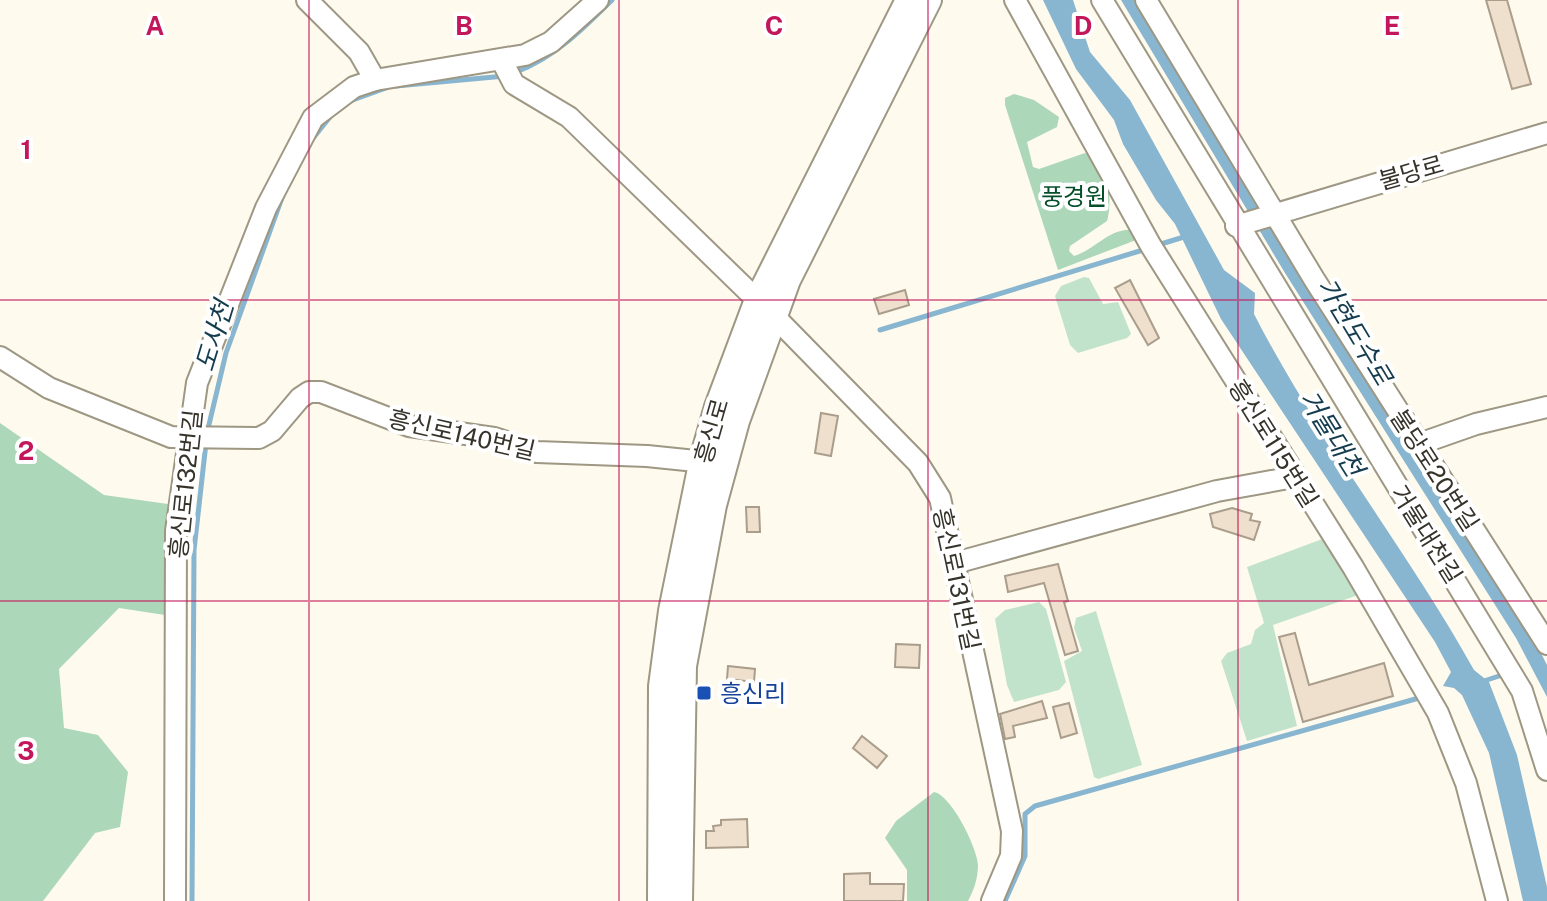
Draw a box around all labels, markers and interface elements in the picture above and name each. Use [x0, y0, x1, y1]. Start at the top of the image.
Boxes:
text: A [146, 10, 165, 41]
text: B [455, 10, 473, 41]
text: C [765, 10, 783, 41]
text: D [1074, 10, 1092, 41]
text: E [1384, 10, 1400, 41]
text: 1 [20, 134, 32, 165]
street label: 불당로 [1375, 149, 1447, 195]
park label: 풍경원 [1041, 182, 1107, 210]
water label: 가현도수로 [1311, 272, 1400, 391]
water label: 도사천 [189, 294, 240, 375]
street label: 흥신로115번길 [1224, 374, 1324, 512]
water label: 거물대천 [1294, 384, 1372, 484]
street label: 흥신로 [688, 395, 734, 467]
street label: 흥신로140번길 [386, 403, 538, 465]
street label: 불당로20번길 [1385, 404, 1485, 536]
street label: 흥신로132번길 [163, 408, 207, 560]
text: 2 [18, 435, 34, 466]
street label: 거물대천길 [1386, 480, 1468, 588]
street label: 흥신로131번길 [928, 505, 986, 653]
place label: 흥신리 [720, 679, 786, 707]
marker: 흥신리 [695, 684, 713, 702]
text: 3 [17, 735, 35, 766]

